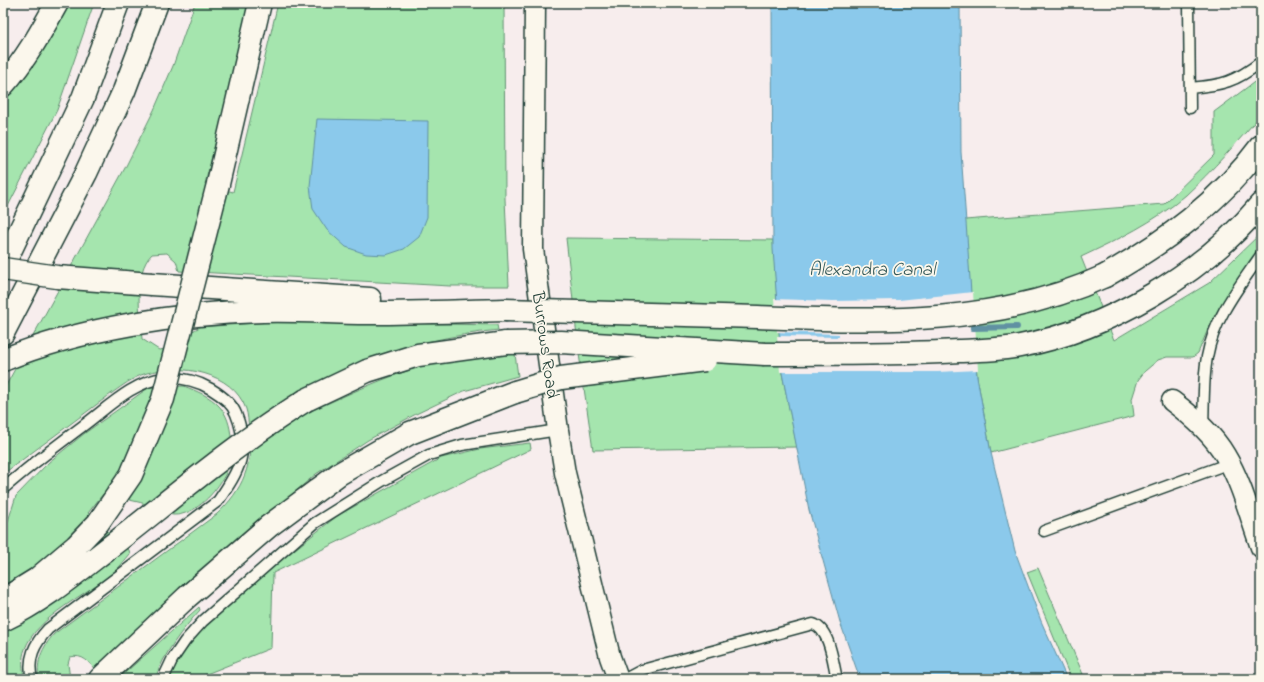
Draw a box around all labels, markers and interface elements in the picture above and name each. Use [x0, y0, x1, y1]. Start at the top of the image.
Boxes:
water label: Alexandra Canal [809, 257, 938, 284]
street label: Burrows Road [524, 289, 564, 400]

